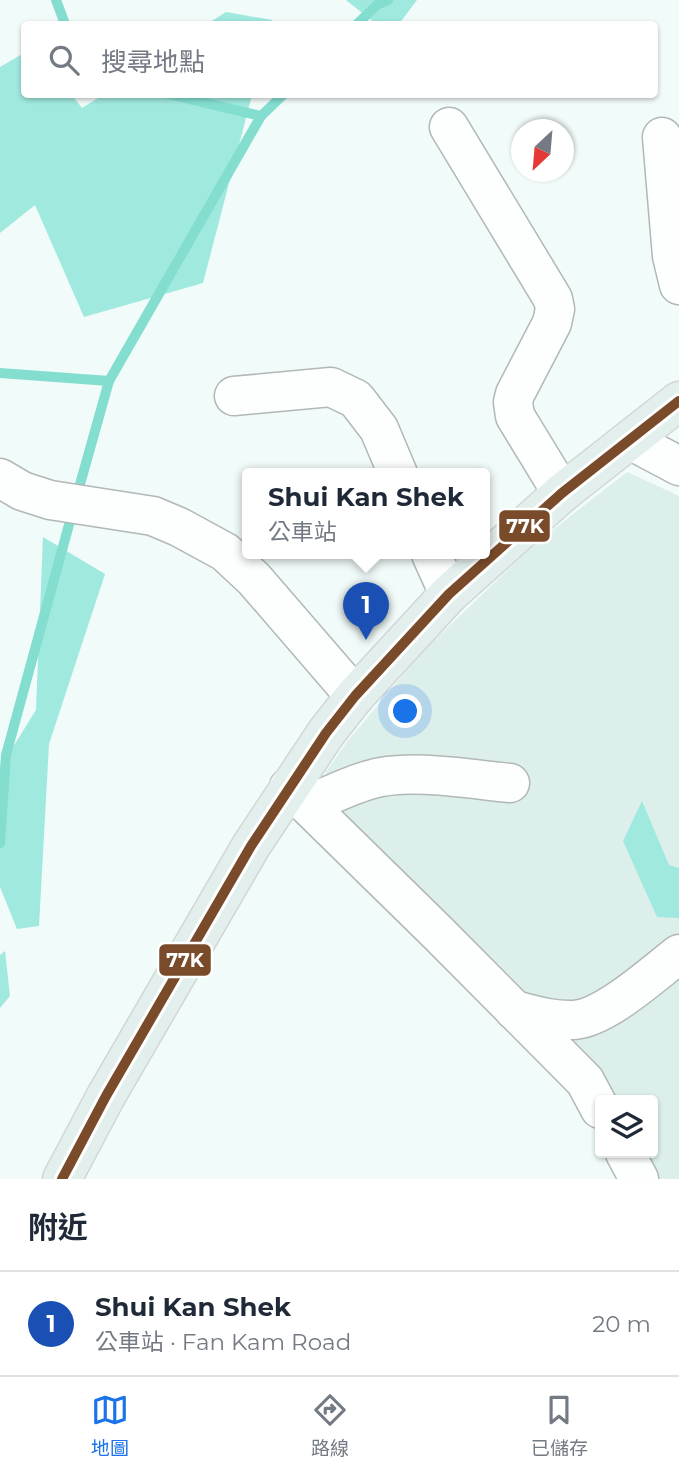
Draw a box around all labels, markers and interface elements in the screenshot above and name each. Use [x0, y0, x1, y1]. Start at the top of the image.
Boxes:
search box [21, 21, 658, 98]
icon: search [45, 41, 83, 79]
text: 搜尋地點 [101, 46, 205, 78]
north arrow [511, 119, 574, 182]
popup [242, 468, 490, 559]
text: Shui Kan Shek [268, 481, 464, 513]
line badge: 77K [498, 509, 551, 543]
text: 77K [506, 515, 545, 538]
text: 公車站 [268, 518, 337, 546]
pin: 1 [343, 582, 389, 640]
your location [388, 694, 422, 728]
line badge: 77K [158, 943, 212, 977]
text: 77K [166, 949, 205, 972]
map controls [595, 1095, 658, 1158]
button: layers [595, 1095, 658, 1158]
text: 附近 [28, 1209, 88, 1246]
text: Shui Kan Shek [95, 1291, 291, 1323]
text: 1 [46, 1310, 56, 1338]
text: 20 m [592, 1310, 651, 1338]
text: 公車站 · Fan Kam Road [95, 1328, 351, 1356]
tab: 地圖 [91, 1391, 129, 1460]
tab: 路線 [311, 1391, 349, 1460]
tab: 已儲存 [531, 1391, 588, 1460]

